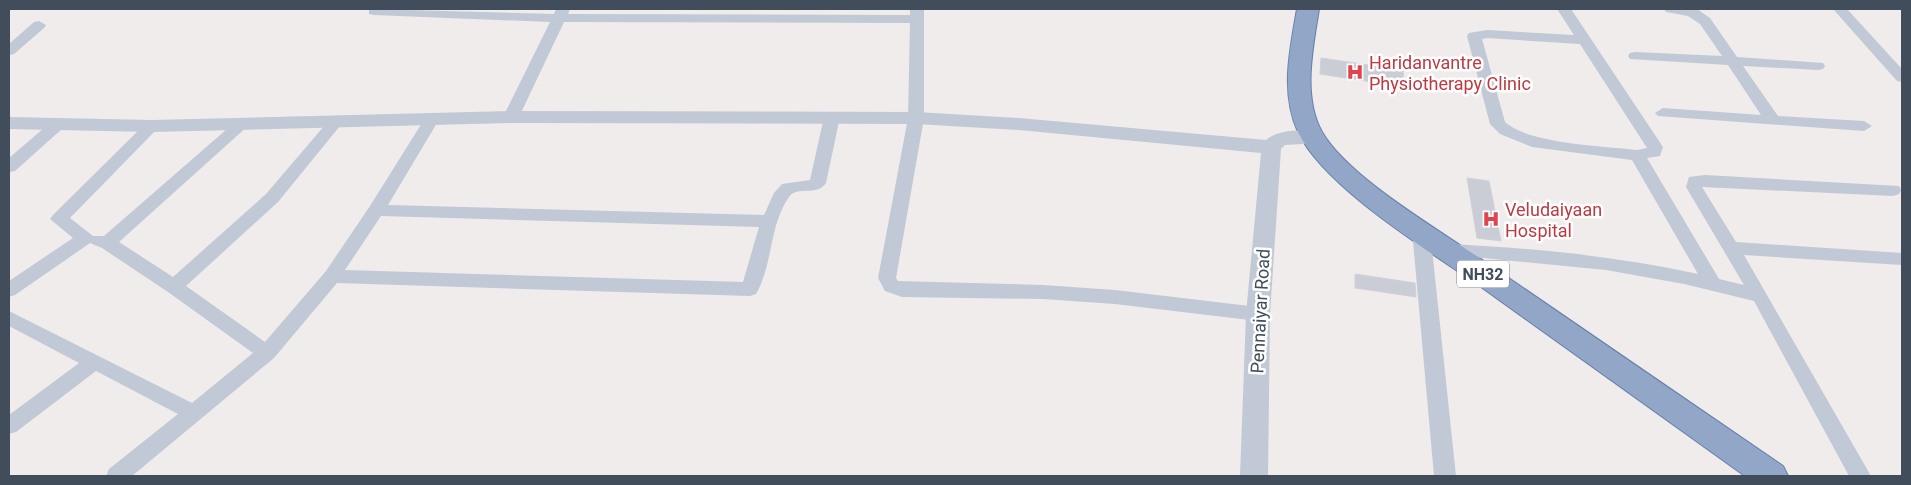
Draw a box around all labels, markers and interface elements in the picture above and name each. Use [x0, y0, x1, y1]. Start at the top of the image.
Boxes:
place label: Haridanvantre Physiotherapy Clinic [1369, 52, 1531, 94]
hospital icon: Haridanvantre Physiotherapy Clinic [1345, 62, 1365, 82]
place label: Veludaiyaan Hospital [1505, 199, 1602, 241]
hospital icon: Veludaiyaan Hospital [1481, 209, 1501, 229]
street label: Pennaiyar Road [1246, 248, 1274, 374]
road number: NH32 [1457, 260, 1509, 288]

